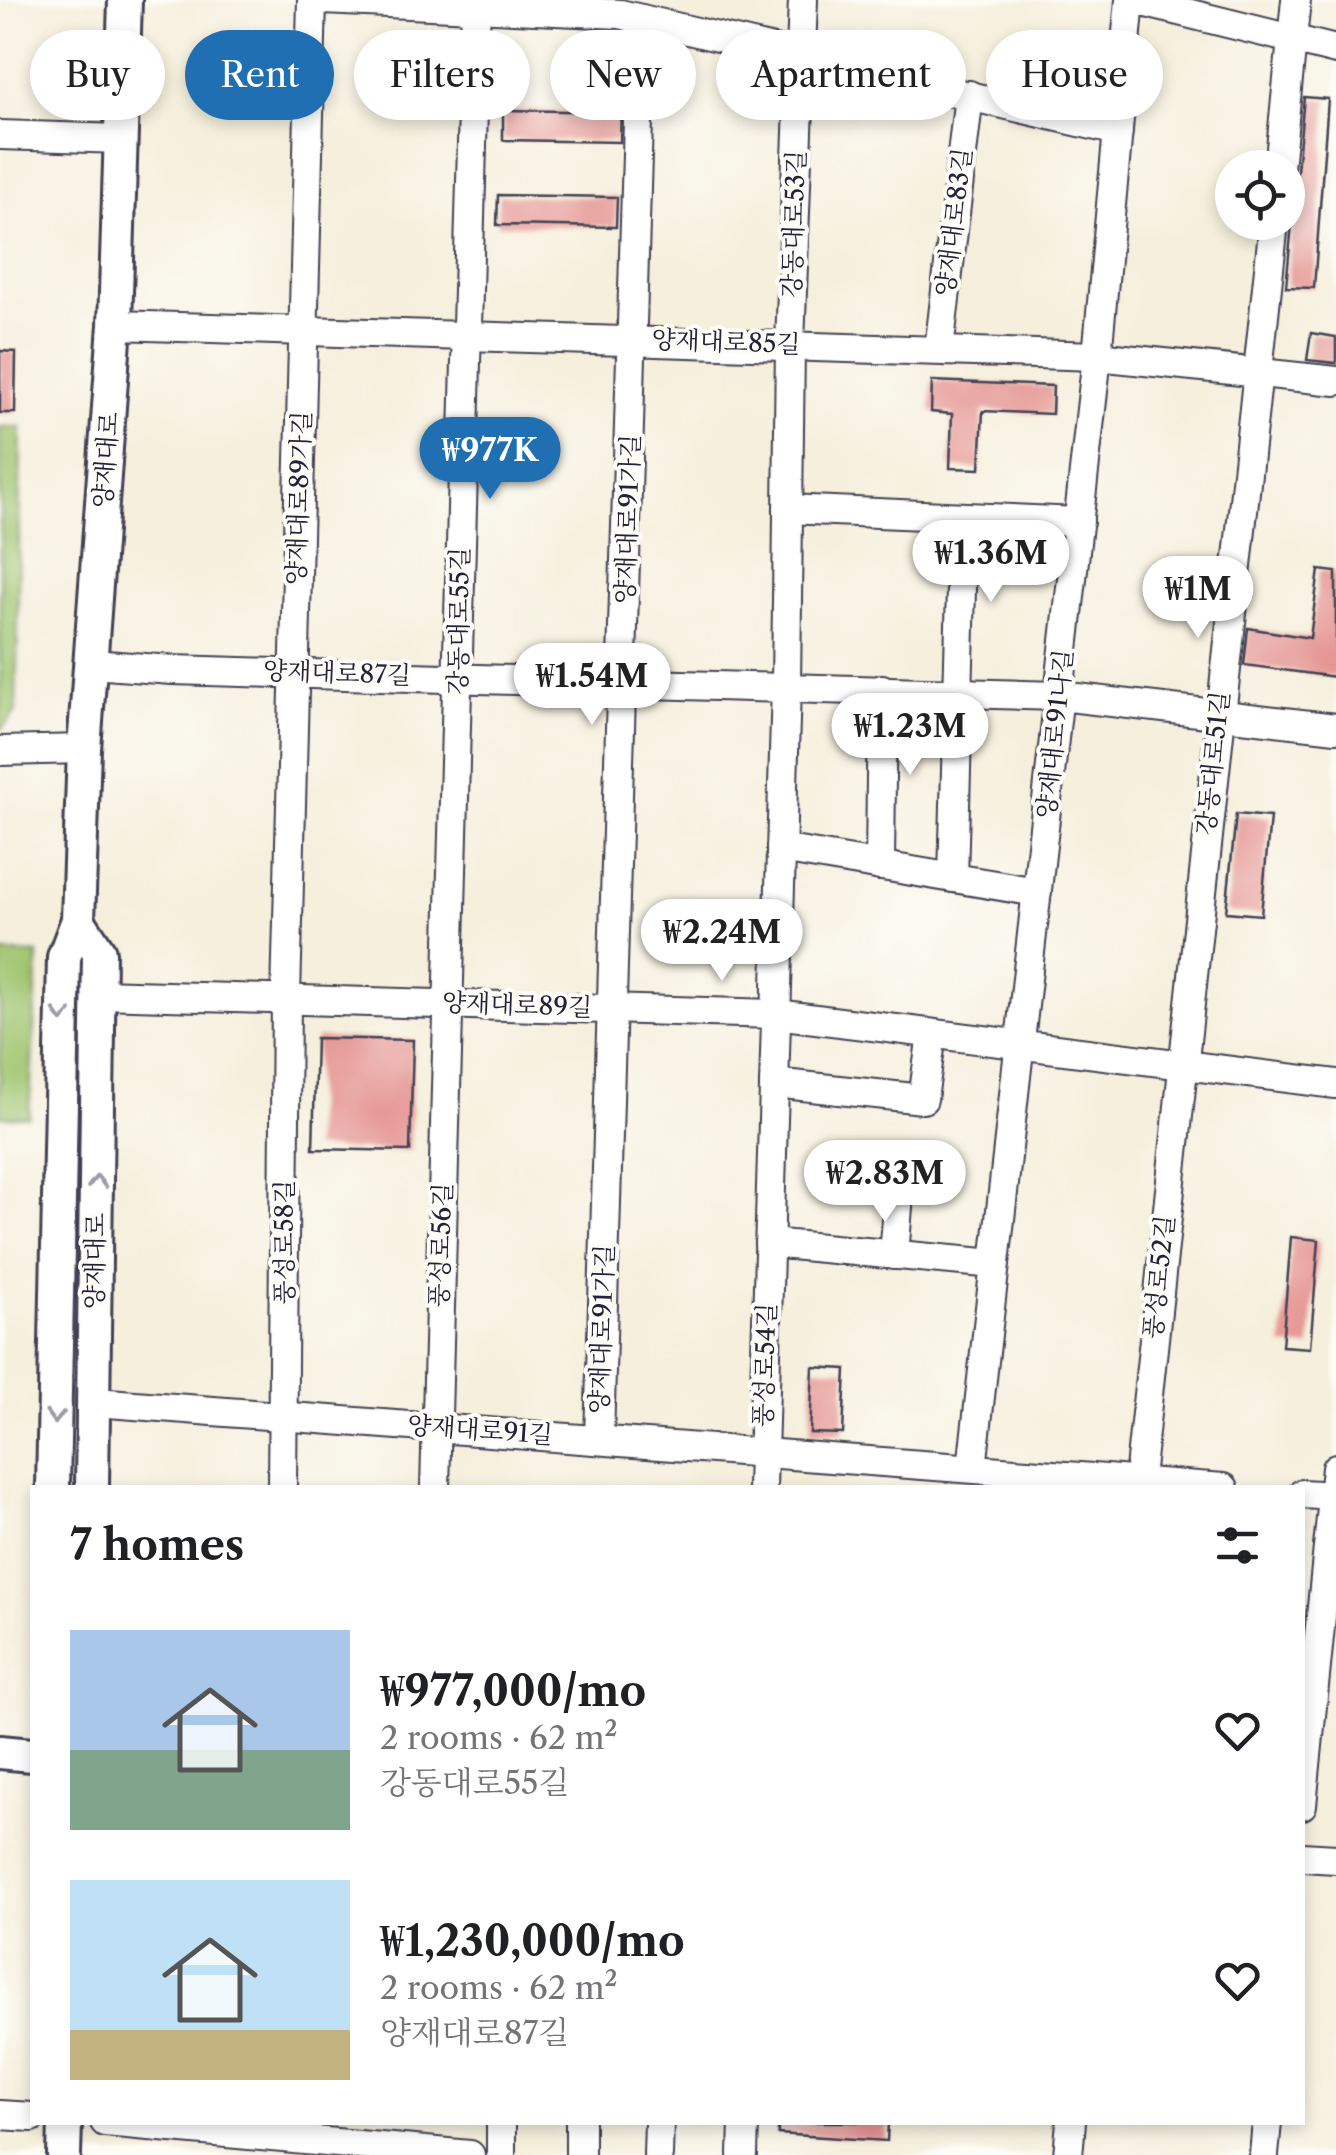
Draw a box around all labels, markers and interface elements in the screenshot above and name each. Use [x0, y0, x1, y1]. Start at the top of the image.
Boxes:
chip: Buy [30, 30, 165, 120]
chip: Rent [185, 30, 334, 120]
chip: Filters [354, 30, 530, 120]
chip: New [550, 30, 696, 120]
chip: Apartment [716, 30, 966, 120]
chip: House [986, 30, 1163, 120]
street label: 양재대로83길 [930, 146, 978, 298]
street label: 강동대로53길 [776, 149, 812, 299]
map controls [1215, 150, 1305, 240]
button: locate [1215, 150, 1305, 240]
street label: 양재대로85길 [651, 324, 801, 360]
street label: 양재대로89가길 [280, 410, 318, 586]
street label: 양재대로 [87, 411, 125, 509]
pin: ₩977K [420, 417, 560, 502]
text: ₩977K [442, 430, 538, 469]
street label: 양재대로91가길 [610, 433, 646, 605]
pin: ₩1.36M [910, 520, 1072, 605]
text: ₩1.36M [934, 533, 1048, 572]
street label: 강동대로55길 [442, 547, 476, 695]
pin: ₩1M [1150, 556, 1246, 641]
text: ₩1M [1164, 569, 1232, 608]
pin: ₩1.54M [511, 643, 673, 728]
street label: 양재대로91나길 [1031, 648, 1079, 820]
street label: 양재대로87길 [263, 655, 411, 691]
text: ₩1.54M [536, 656, 648, 695]
street label: 강동대로51길 [1190, 689, 1236, 837]
pin: ₩1.23M [829, 693, 991, 778]
text: ₩1.23M [853, 706, 967, 745]
pin: ₩2.24M [641, 899, 803, 984]
text: ₩2.24M [663, 912, 781, 951]
street label: 양재대로89길 [441, 987, 593, 1023]
one-way arrow [52, 1007, 73, 1023]
pin: ₩2.83M [804, 1140, 966, 1225]
text: ₩2.83M [826, 1153, 944, 1192]
one-way arrow [86, 1173, 107, 1189]
street label: 풍성로58길 [269, 1180, 300, 1305]
street label: 풍성로56길 [423, 1182, 459, 1308]
street label: 양재대로 [79, 1212, 111, 1310]
street label: 풍성로52길 [1137, 1213, 1181, 1341]
street label: 양재대로91가길 [584, 1243, 620, 1415]
street label: 풍성로54길 [747, 1302, 783, 1428]
street label: 양재대로91길 [406, 1409, 554, 1451]
one-way arrow [44, 1410, 65, 1426]
icon: filters [1210, 1518, 1265, 1573]
text: 7 homes [70, 1519, 244, 1571]
text: ₩977,000/mo [380, 1665, 646, 1717]
icon: home [150, 1670, 270, 1790]
icon: heart [1210, 1703, 1265, 1758]
text: 2 rooms · 62 m² [380, 1718, 618, 1757]
text: 강동대로55길 [380, 1763, 569, 1802]
text: ₩1,230,000/mo [380, 1915, 685, 1967]
icon: home [150, 1920, 270, 2040]
icon: heart [1210, 1953, 1265, 2008]
text: 2 rooms · 62 m² [380, 1968, 618, 2007]
text: 양재대로87길 [380, 2013, 569, 2052]

